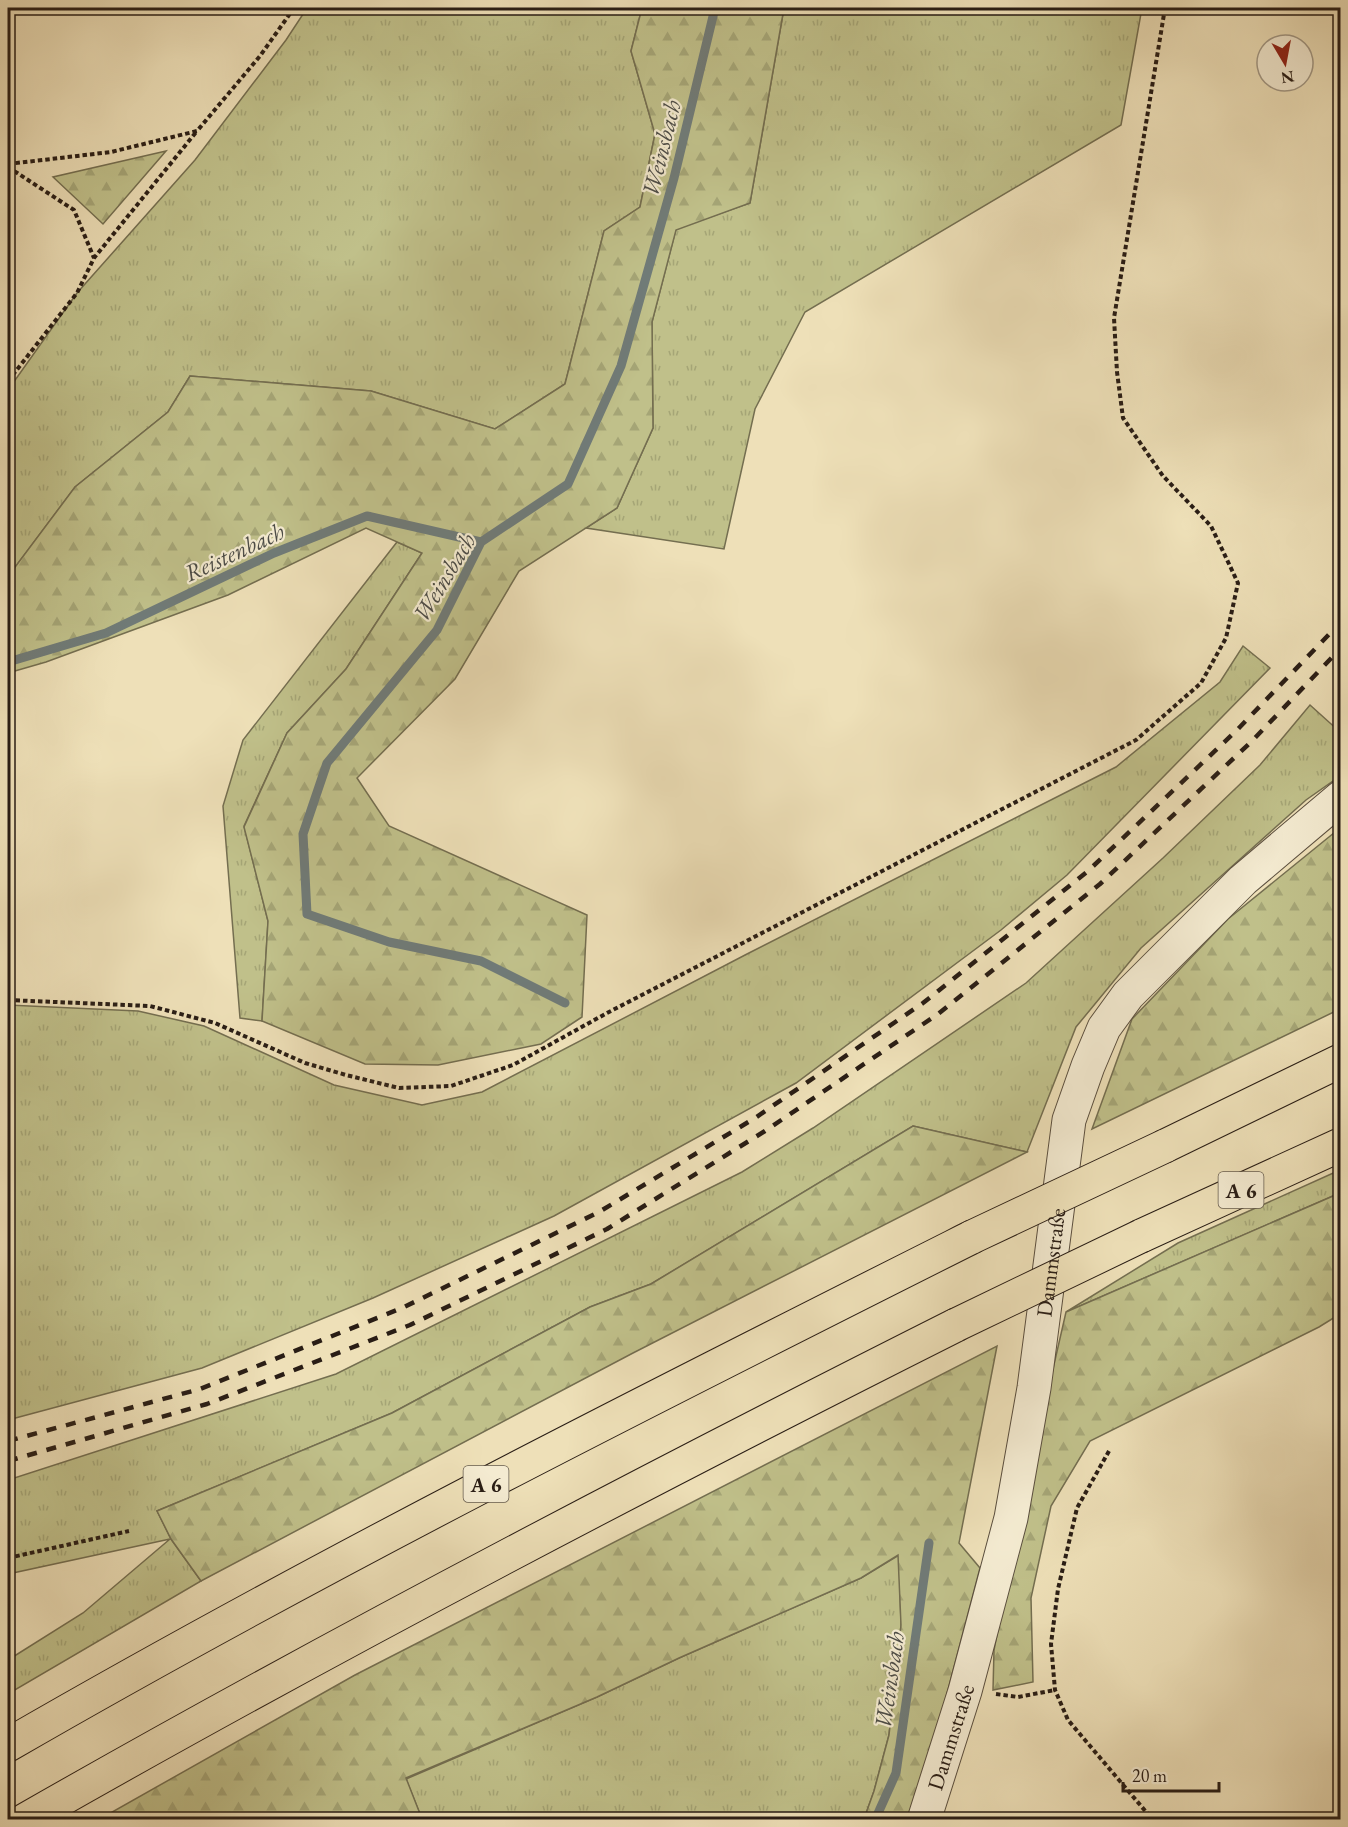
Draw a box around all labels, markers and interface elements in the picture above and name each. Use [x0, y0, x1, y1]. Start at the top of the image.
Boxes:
north arrow [1255, 33, 1315, 93]
text: N [1279, 66, 1296, 89]
water label: Weinsbach [634, 96, 688, 199]
water label: Reistenbach [179, 515, 289, 589]
water label: Weinsbach [405, 527, 483, 627]
road number: A 6 [1218, 1172, 1264, 1208]
street label: Dammstraße [1029, 1206, 1072, 1319]
road number: A 6 [464, 1466, 508, 1502]
water label: Weinsbach [867, 1629, 911, 1731]
street label: Dammstraße [920, 1681, 981, 1794]
scale bar [1123, 1755, 1219, 1793]
text: 20 m [1132, 1764, 1167, 1787]

